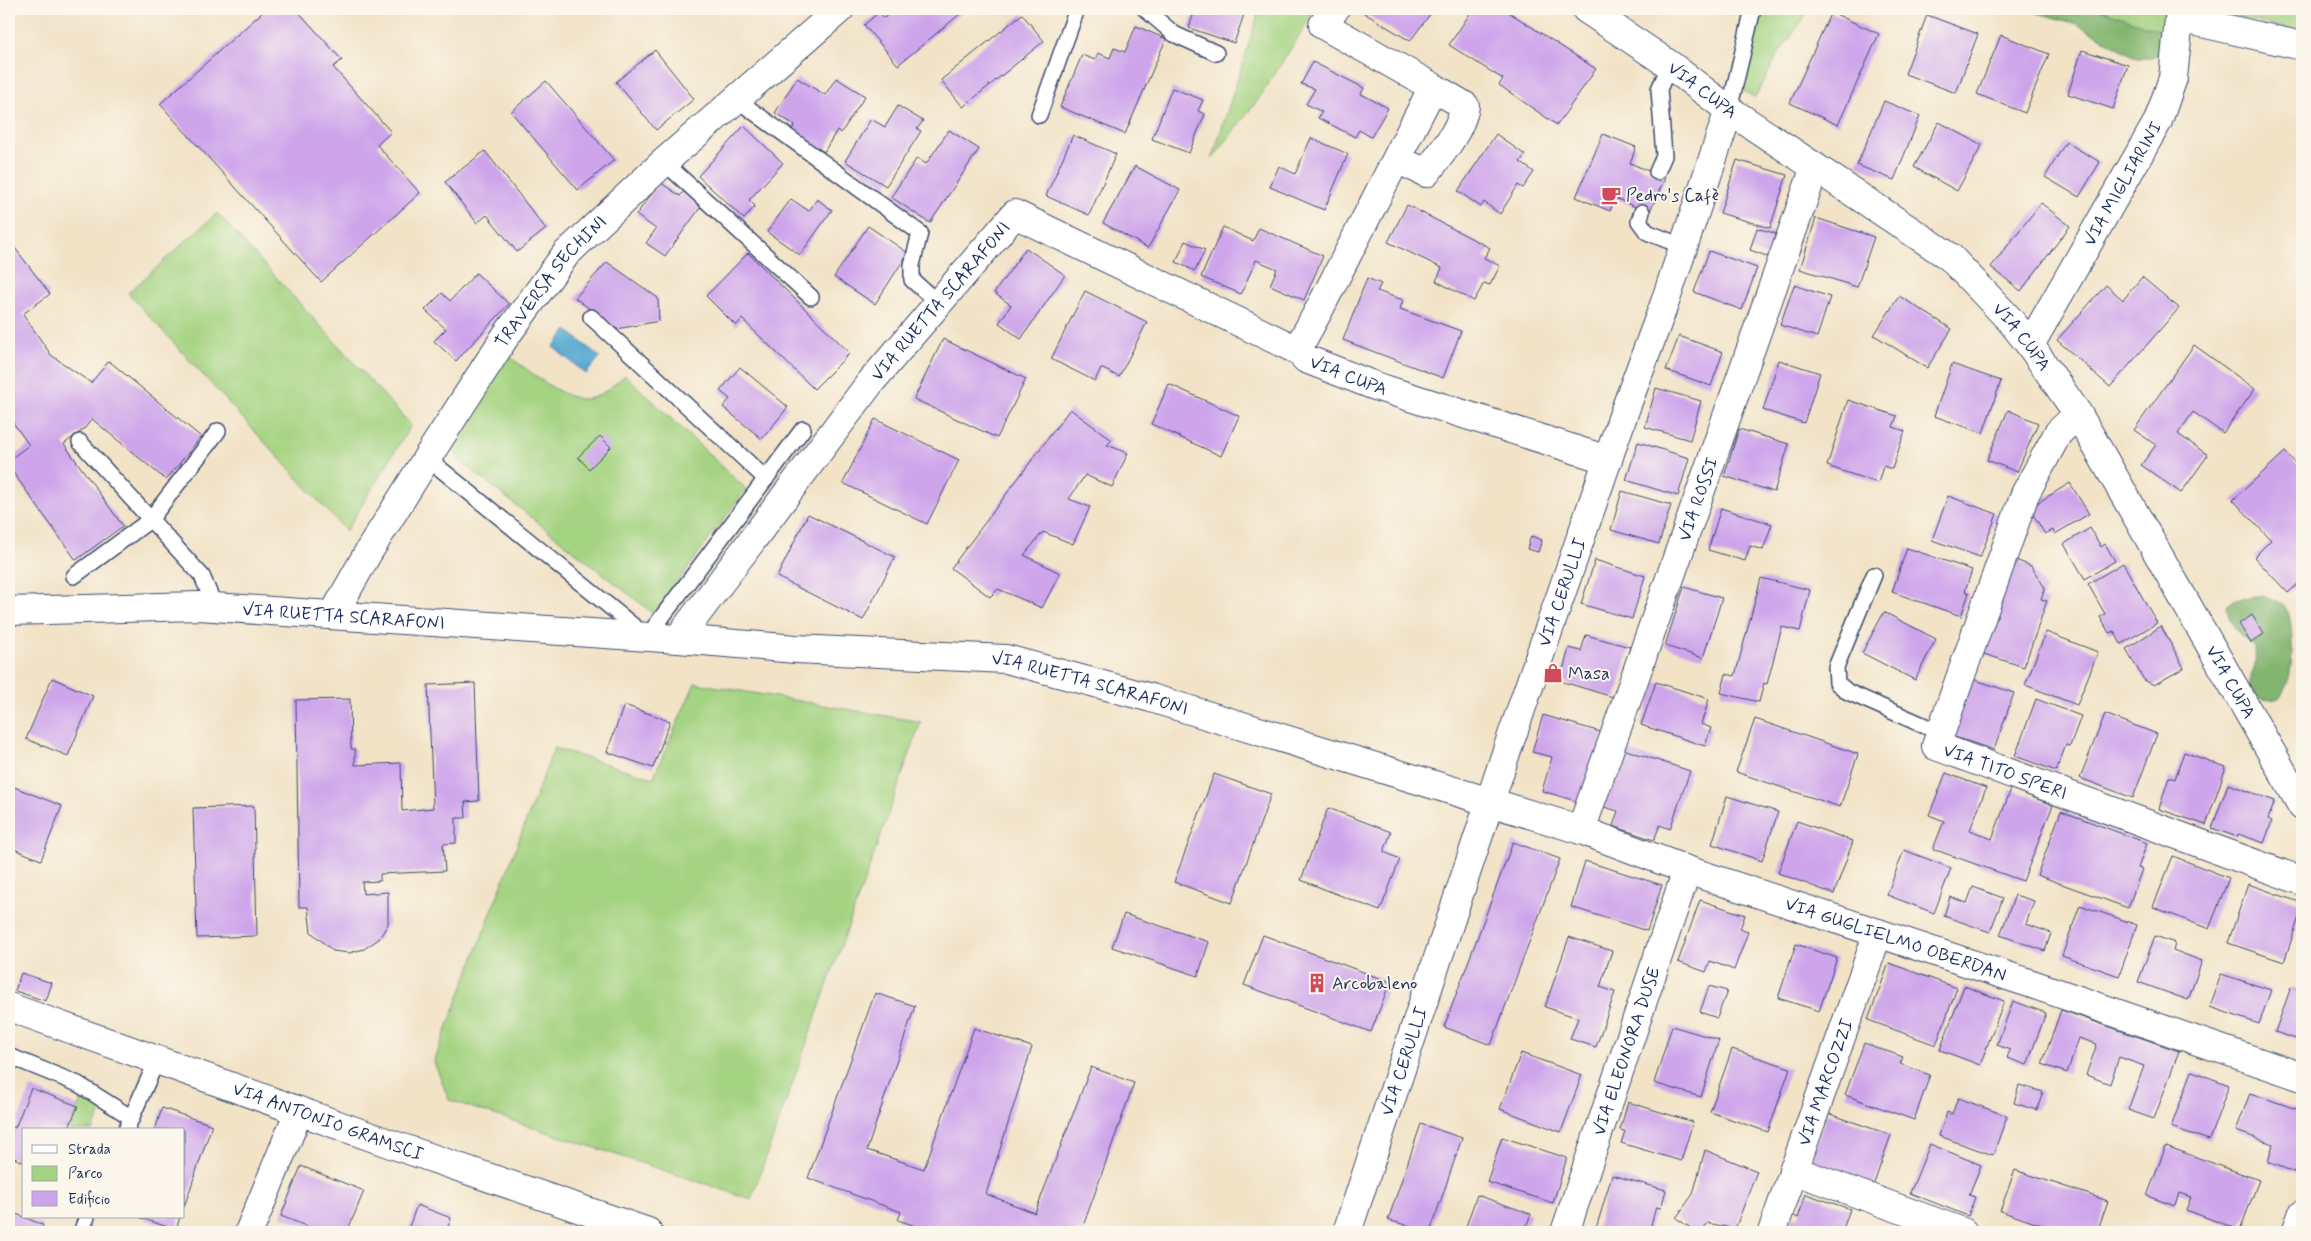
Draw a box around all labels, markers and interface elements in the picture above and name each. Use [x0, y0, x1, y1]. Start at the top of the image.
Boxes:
street label: VIA CUPA [1662, 57, 1741, 125]
street label: VIA MIGLIARINI [2078, 117, 2168, 251]
cafe icon: Pedro's Cafè [1600, 184, 1622, 206]
place label: Pedro's Cafè [1626, 184, 1719, 208]
street label: TRAVERSA SECHINI [490, 211, 612, 353]
street label: VIA RUETTA SCARAFONI [866, 217, 1016, 386]
street label: VIA CUPA [1987, 298, 2056, 376]
street label: VIA CUPA [1306, 351, 1390, 402]
street label: VIA ROSSI [1673, 454, 1725, 545]
street label: VIA CERULLI [1533, 535, 1593, 650]
street label: VIA RUETTA SCARAFONI [242, 598, 446, 636]
street label: VIA CUPA [2200, 641, 2261, 723]
street label: VIA RUETTA SCARAFONI [991, 647, 1191, 722]
shop icon: Masa [1542, 662, 1564, 684]
place label: Masa [1568, 662, 1610, 686]
street label: VIA TITO SPERI [1940, 739, 2070, 806]
street label: VIA GUGLIELMO OBERDAN [1782, 892, 2009, 988]
street label: VIA ELEONORA DUSE [1587, 964, 1667, 1139]
building icon: Arcobaleno [1306, 972, 1328, 994]
place label: Arcobaleno [1332, 972, 1417, 996]
street label: VIA CERULLI [1375, 1004, 1434, 1119]
street label: VIA MARCOZZI [1792, 1015, 1860, 1149]
street label: VIA ANTONIO GRAMSCI [229, 1077, 426, 1167]
legend [22, 1128, 185, 1218]
text: Strada [68, 1140, 111, 1160]
text: Parco [68, 1164, 102, 1184]
text: Edificio [68, 1190, 110, 1210]

